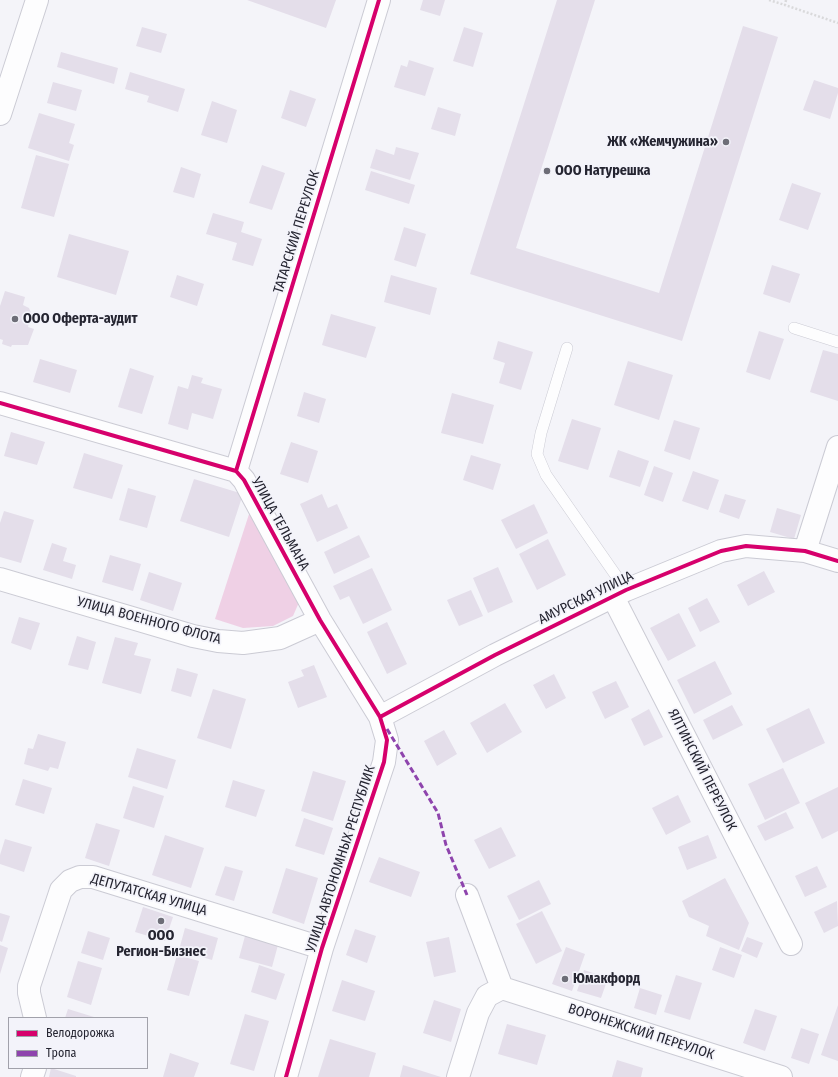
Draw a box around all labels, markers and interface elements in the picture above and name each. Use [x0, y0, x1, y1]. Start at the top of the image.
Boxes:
place label: ЖК «Жемчужина» [607, 134, 718, 150]
marker: ЖК «Жемчужина» [721, 137, 731, 147]
place label: ООО Натурешка [555, 163, 651, 179]
marker: ООО Натурешка [542, 166, 552, 176]
street label: ТАТАРСКИЙ ПЕРЕУЛОК [270, 168, 324, 296]
place label: ООО Оферта-аудит [23, 311, 137, 327]
marker: ООО Оферта-аудит [10, 314, 20, 324]
street label: УЛИЦА ТЕЛЬМАНА [247, 474, 313, 574]
street label: АМУРСКАЯ УЛИЦА [536, 568, 636, 628]
street label: УЛИЦА ВОЕННОГО ФЛОТА [75, 594, 223, 648]
street label: ЯЛТИНСКИЙ ПЕРЕУЛОК [664, 706, 740, 834]
street label: УЛИЦА АВТОНОМНЫХ РЕСПУБЛИК [303, 763, 379, 955]
street label: ДЕПУТАТСКАЯ УЛИЦА [89, 870, 209, 920]
marker: ООО Регион-Бизнес [156, 916, 166, 926]
place label: ООО Регион-Бизнес [116, 928, 206, 960]
place label: Юмакфорд [573, 971, 640, 987]
marker: Юмакфорд [560, 974, 570, 984]
street label: ВОРОНЕЖСКИЙ ПЕРЕУЛОК [566, 1000, 716, 1064]
legend [8, 1017, 148, 1069]
text: Велодорожка [46, 1026, 115, 1040]
text: Тропа [46, 1046, 77, 1060]

